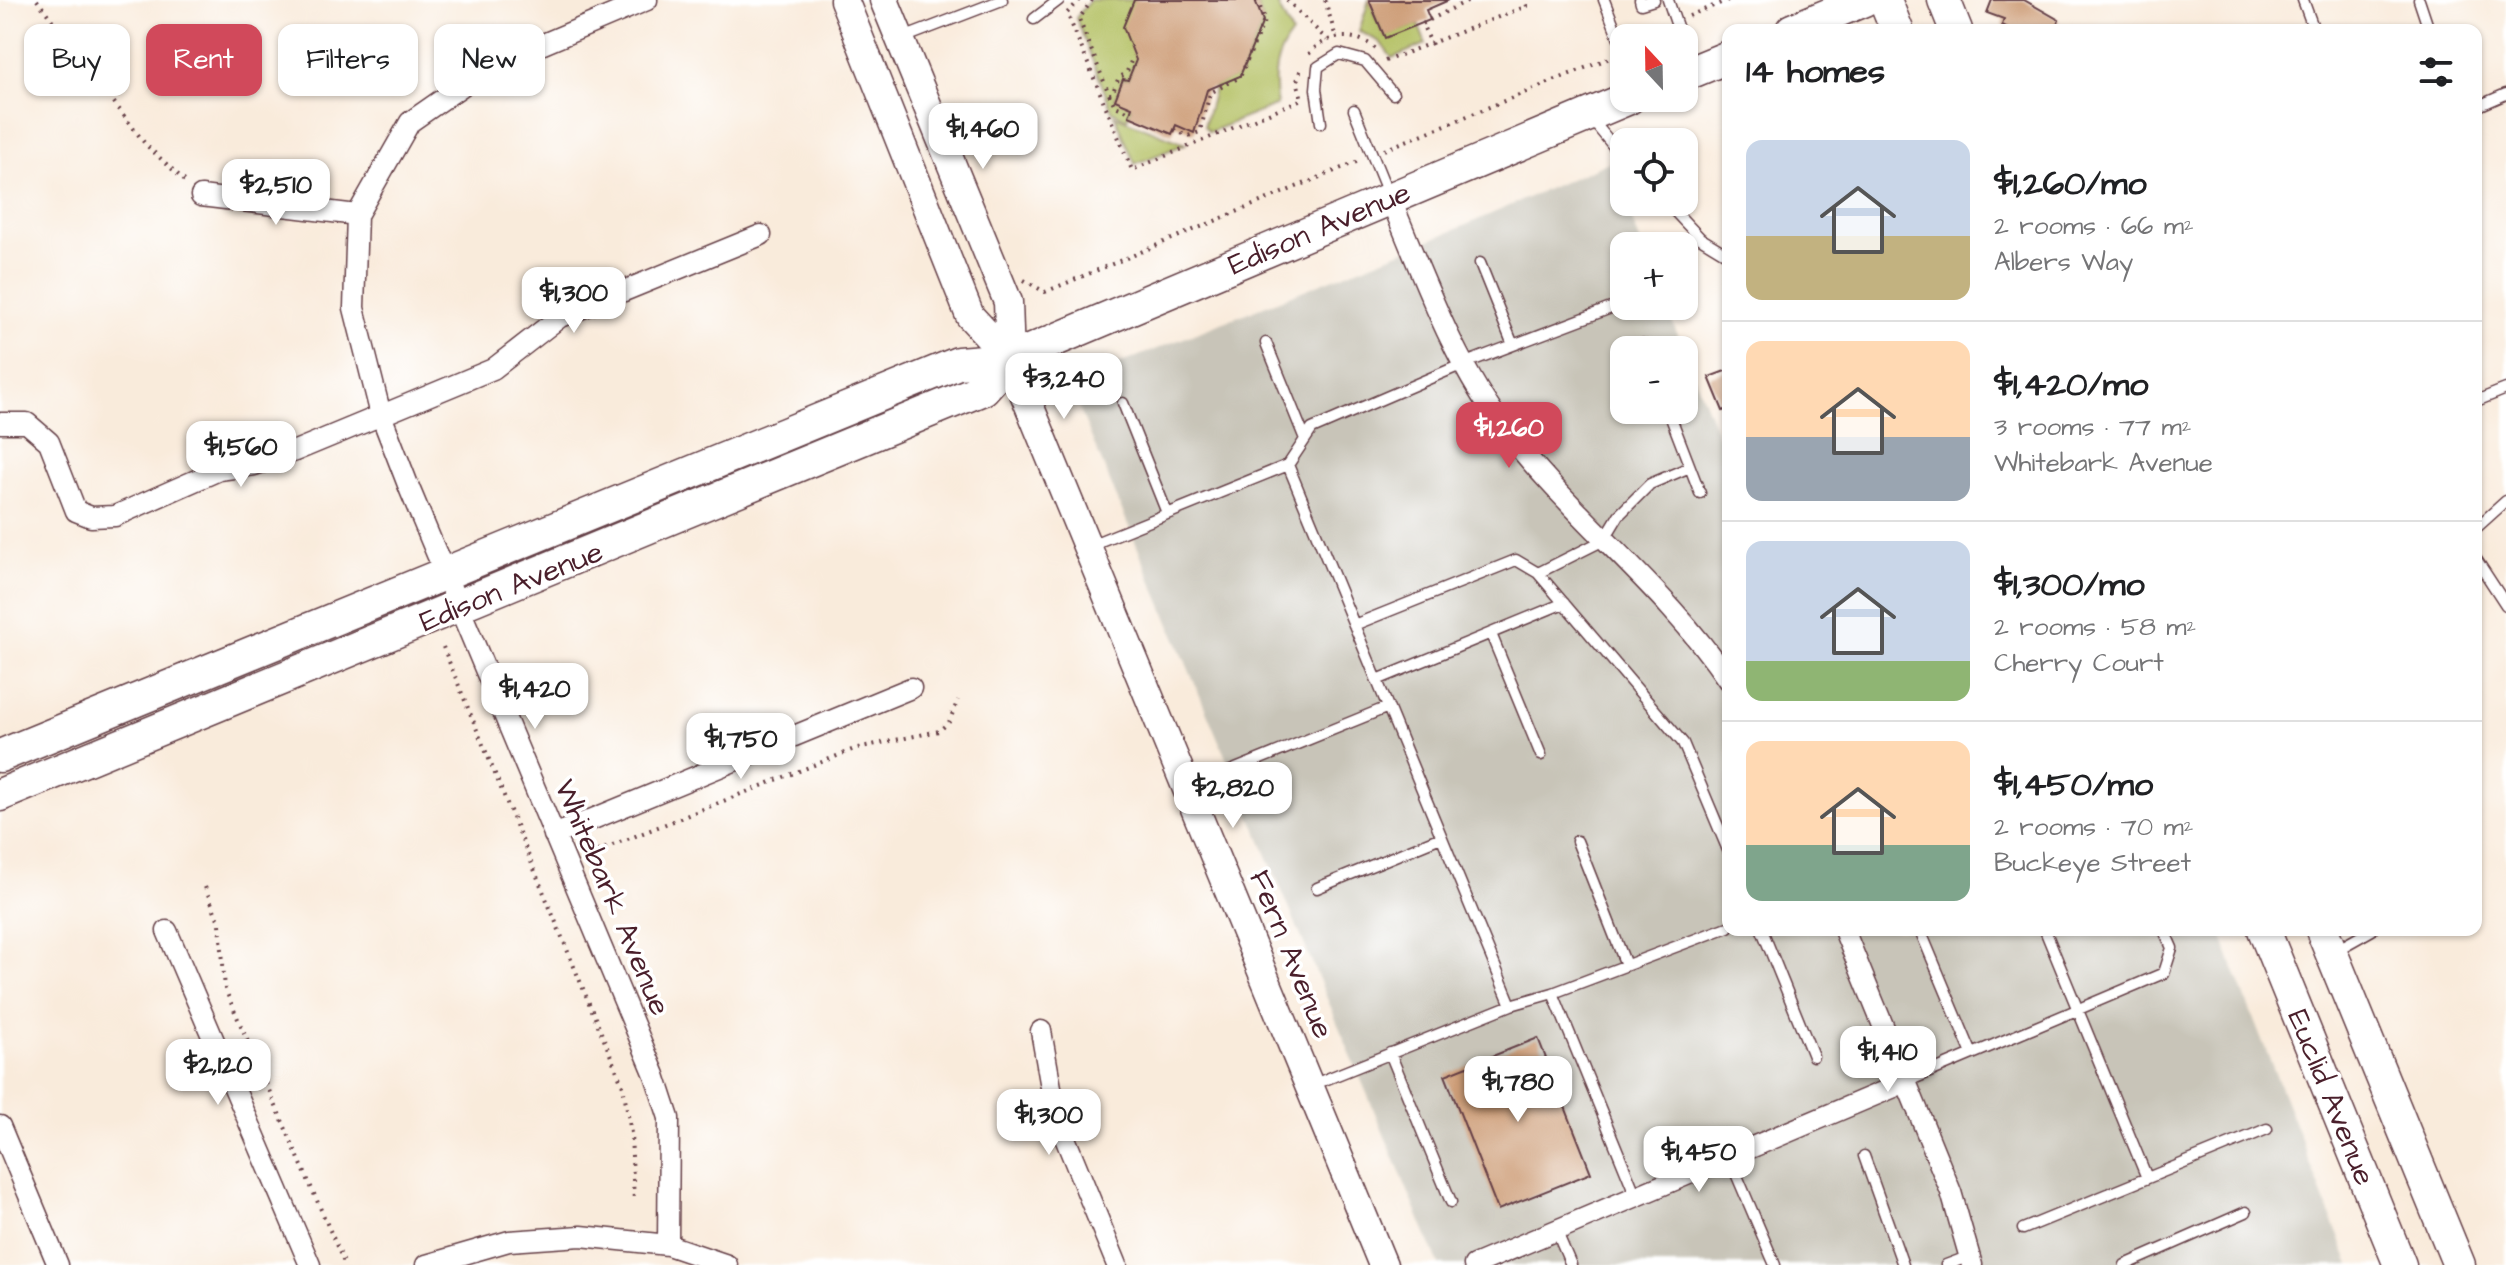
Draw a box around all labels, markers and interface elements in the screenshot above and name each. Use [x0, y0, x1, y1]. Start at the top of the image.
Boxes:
chip: Buy [24, 24, 130, 96]
chip: Rent [146, 24, 262, 96]
chip: Filters [278, 24, 418, 96]
chip: New [434, 24, 545, 96]
north arrow [1610, 24, 1698, 112]
map controls [1610, 24, 1698, 424]
text: 14 homes [1746, 48, 1885, 96]
icon: filters [2414, 50, 2458, 94]
pin: $1,460 [918, 103, 1048, 171]
text: $1,460 [947, 111, 1019, 147]
button: locate [1610, 128, 1698, 216]
pin: $2,510 [211, 159, 341, 227]
text: $1,260/mo [1994, 160, 2147, 208]
text: $2,510 [240, 167, 312, 203]
street label: Edison Avenue [1222, 172, 1417, 286]
icon: home [1810, 172, 1906, 268]
text: 2 rooms · 66 m² [1994, 208, 2194, 244]
button: + [1610, 232, 1698, 320]
text: Albers Way [1994, 244, 2133, 280]
pin: $1,300 [509, 267, 639, 335]
text: $1,300 [540, 275, 608, 311]
button: − [1610, 336, 1698, 424]
pin: $3,240 [999, 353, 1129, 421]
text: $3,240 [1023, 361, 1105, 397]
text: $1,420/mo [1994, 361, 2148, 409]
icon: home [1810, 373, 1906, 469]
pin: $1,260 [1444, 402, 1574, 470]
text: 3 rooms · 77 m² [1994, 409, 2191, 445]
text: $1,260 [1474, 410, 1544, 446]
pin: $1,560 [176, 421, 306, 489]
text: $1,560 [204, 429, 278, 465]
text: Whitebark Avenue [1994, 445, 2213, 481]
street label: Edison Avenue [414, 531, 609, 643]
text: $1,300/mo [1994, 561, 2145, 609]
icon: home [1810, 573, 1906, 669]
text: 2 rooms · 58 m² [1994, 609, 2196, 645]
text: Cherry Court [1994, 645, 2164, 681]
pin: $1,420 [470, 663, 600, 731]
text: $1,420 [499, 671, 571, 707]
pin: $1,750 [676, 713, 806, 781]
text: $1,750 [704, 721, 778, 757]
text: $1,450/mo [1994, 761, 2153, 809]
pin: $2,820 [1168, 762, 1298, 830]
text: $2,820 [1192, 770, 1274, 806]
street label: Whitebark Avenue [543, 773, 681, 1022]
icon: home [1810, 773, 1906, 869]
text: 2 rooms · 70 m² [1994, 809, 2193, 845]
text: Buckeye Street [1994, 845, 2191, 881]
street label: Fern Avenue [1238, 864, 1344, 1045]
street label: Euclid Avenue [2277, 1003, 2385, 1192]
pin: $1,410 [1823, 1026, 1953, 1094]
text: $1,410 [1858, 1034, 1918, 1070]
pin: $2,120 [153, 1039, 283, 1107]
text: $2,120 [184, 1047, 252, 1083]
pin: $1,780 [1453, 1056, 1583, 1124]
text: $1,780 [1482, 1064, 1554, 1100]
pin: $1,300 [984, 1089, 1114, 1157]
text: $1,300 [1015, 1097, 1083, 1133]
pin: $1,450 [1634, 1126, 1764, 1194]
text: $1,450 [1662, 1134, 1736, 1170]

